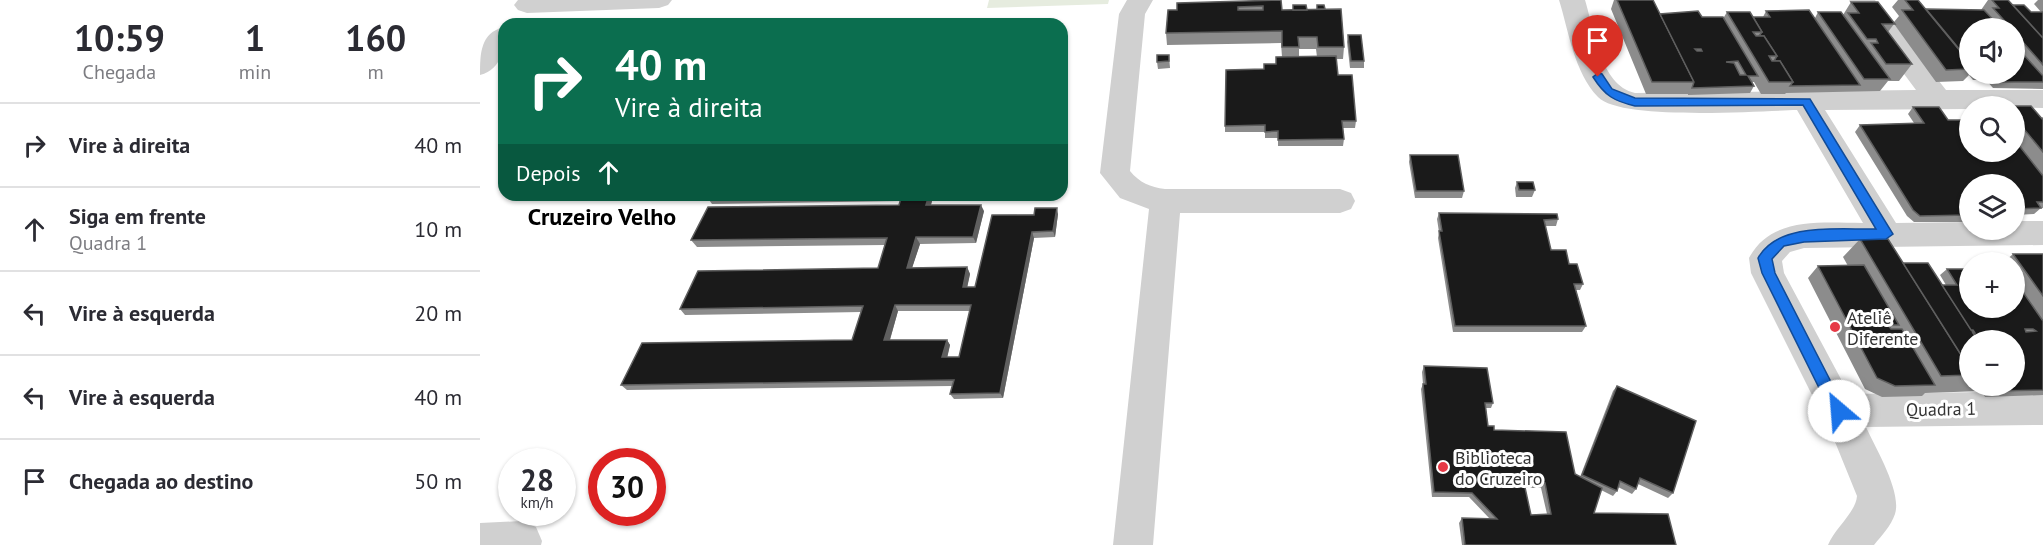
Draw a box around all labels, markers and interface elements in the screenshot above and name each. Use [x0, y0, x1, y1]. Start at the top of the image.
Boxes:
text: 10:59 [74, 14, 165, 61]
text: 1 [245, 14, 265, 61]
text: 160 [345, 14, 406, 61]
pin [1572, 15, 1623, 77]
map controls [1959, 18, 2025, 396]
button: sound [1959, 18, 2025, 84]
icon: arrive [1581, 24, 1614, 57]
text: 40 m [615, 37, 707, 92]
icon: right [516, 42, 594, 120]
text: Chegada [83, 59, 156, 85]
text: min [239, 59, 271, 85]
text: m [368, 59, 384, 85]
text: Vire à direita [615, 90, 763, 124]
button: search [1959, 96, 2025, 162]
icon: right [18, 129, 51, 162]
text: Vire à direita [69, 131, 190, 159]
text: 40 m [414, 131, 462, 159]
icon: ahead [592, 156, 625, 189]
text: Depois [516, 159, 580, 187]
button: layers [1959, 174, 2025, 240]
district label: Cruzeiro Velho [528, 201, 676, 232]
text: Siga em frente [69, 202, 206, 230]
icon: ahead [18, 213, 51, 246]
text: 10 m [414, 215, 462, 243]
text: Quadra 1 [69, 230, 147, 256]
button: + [1959, 252, 2025, 318]
icon: left [18, 297, 51, 330]
text: Vire à esquerda [69, 299, 215, 327]
text: 20 m [414, 299, 462, 327]
place label: Ateliê Diferente [1847, 306, 1918, 350]
marker: Ateliê Diferente [1828, 320, 1842, 334]
button: − [1959, 330, 2025, 396]
position arrow [1807, 379, 1871, 443]
icon: left [18, 381, 51, 414]
text: Vire à esquerda [69, 383, 215, 411]
text: 40 m [414, 383, 462, 411]
street label: Quadra 1 [1906, 397, 1976, 421]
place label: Biblioteca do Cruzeiro [1455, 446, 1542, 490]
speed limit sign: 30 [588, 448, 666, 526]
text: 28 [520, 460, 554, 499]
marker: Biblioteca do Cruzeiro [1436, 460, 1450, 474]
icon: arrive [18, 465, 51, 498]
text: Chegada ao destino [69, 467, 253, 495]
text: 50 m [414, 467, 462, 495]
text: km/h [521, 493, 553, 512]

